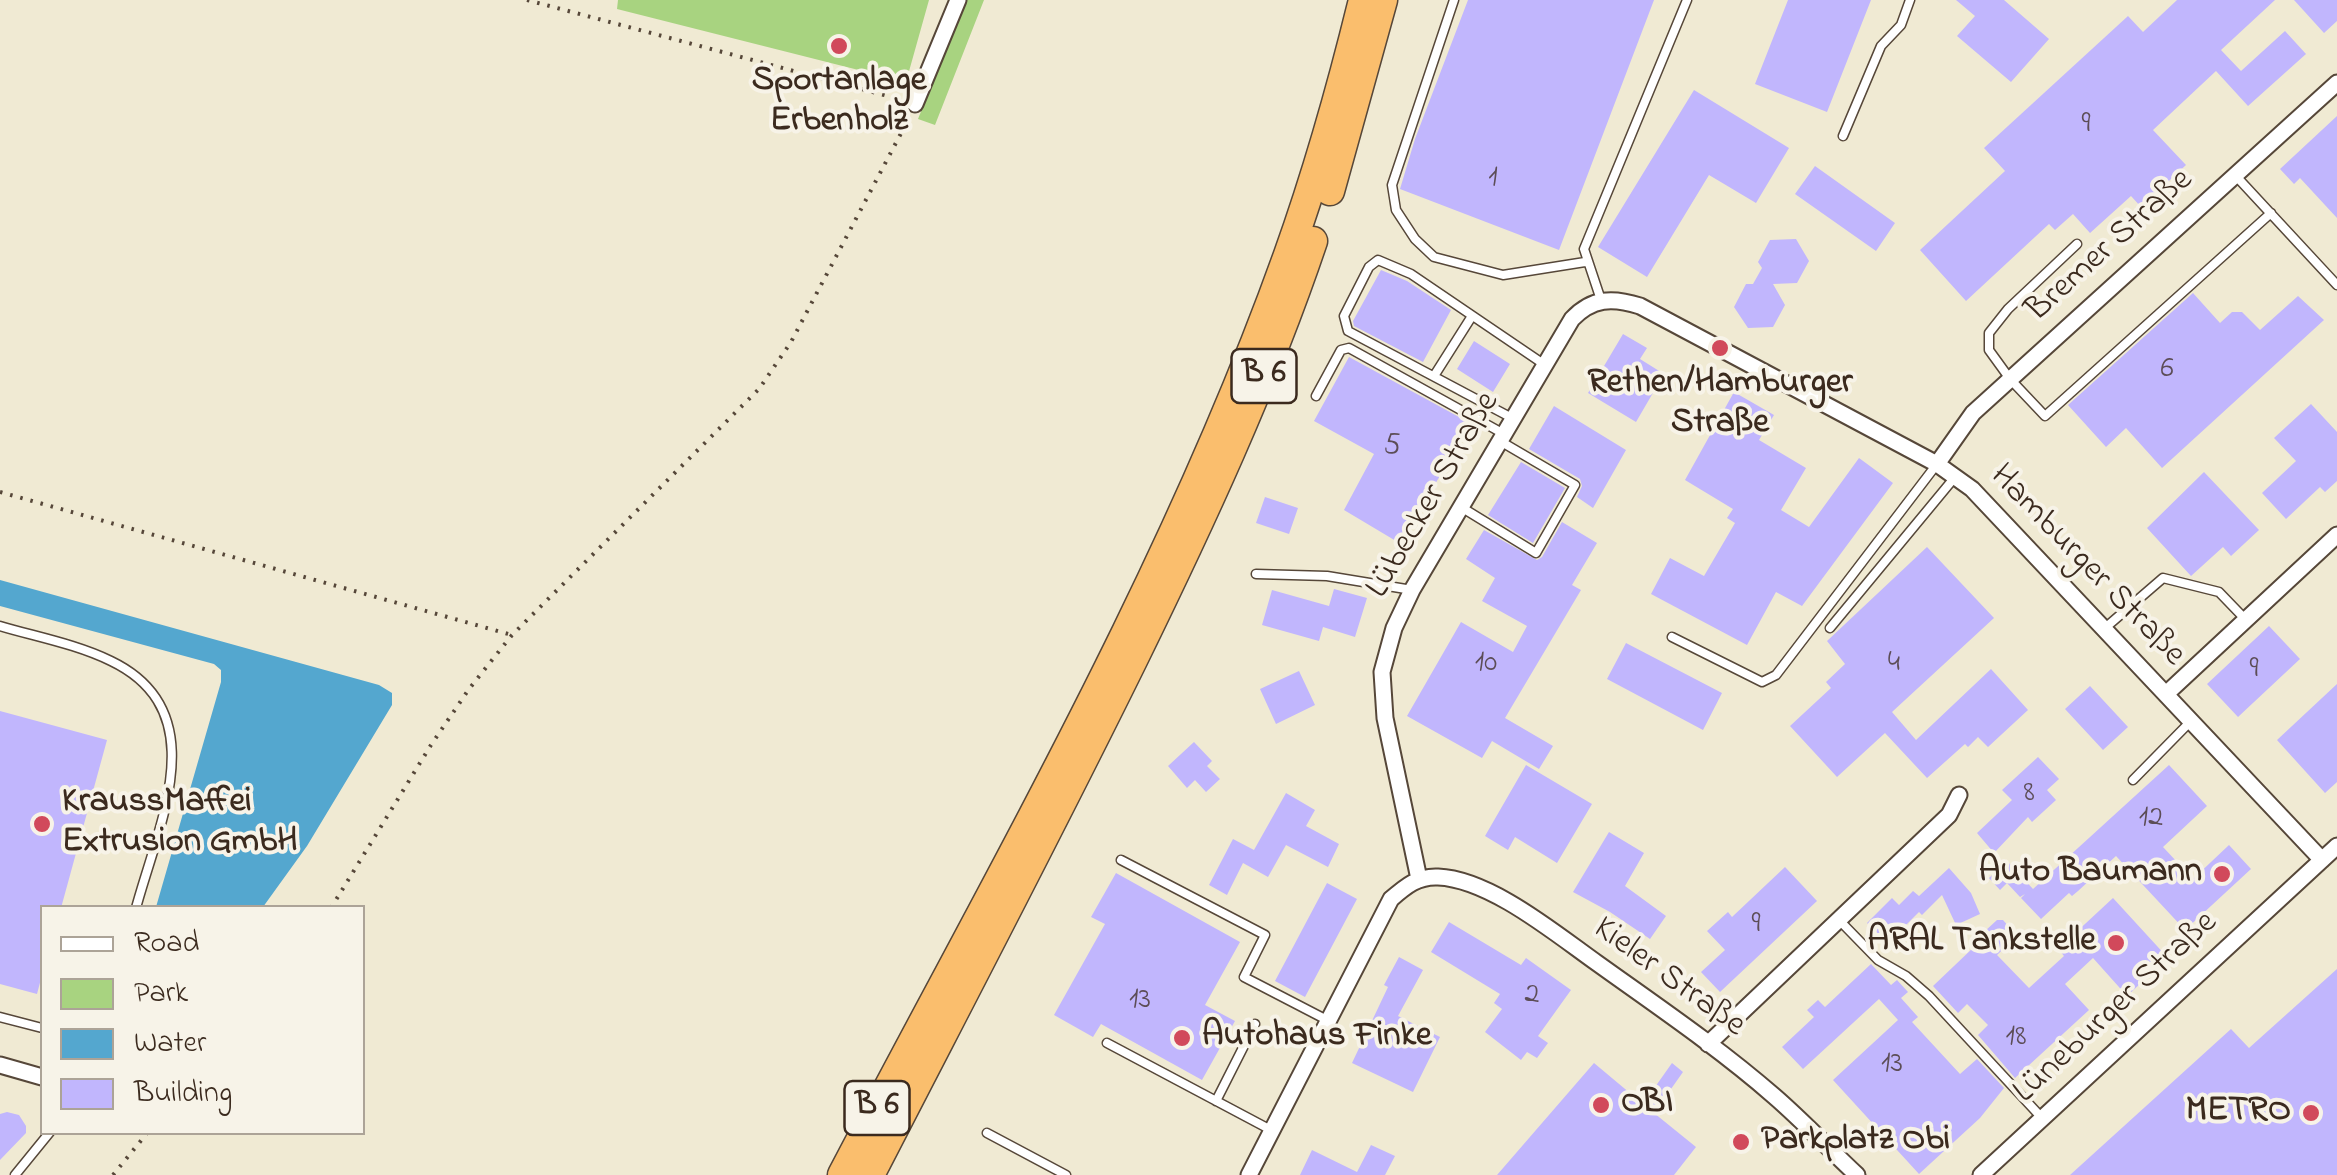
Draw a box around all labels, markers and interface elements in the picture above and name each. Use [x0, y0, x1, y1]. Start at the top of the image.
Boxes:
marker: Sportanlage Erbenholz [828, 35, 850, 57]
place label: Sportanlage Erbenholz [752, 62, 926, 144]
house number: 9 [2081, 108, 2091, 144]
street label: Bremer Straße [2019, 161, 2203, 333]
house number: 1 [1488, 162, 1498, 198]
marker: Rethen/Hamburger Straße [1709, 337, 1731, 359]
road number: B 6 [1232, 349, 1296, 403]
house number: 6 [2160, 353, 2174, 389]
place label: Rethen/Hamburger Straße [1587, 364, 1853, 446]
street label: Lübecker Straße [1359, 385, 1511, 607]
house number: 5 [1383, 430, 1401, 466]
street label: Hamburger Straße [1979, 457, 2193, 677]
house number: 10 [1475, 647, 1497, 683]
house number: 4 [1888, 647, 1900, 683]
house number: 9 [2249, 653, 2259, 689]
house number: 8 [2023, 777, 2035, 813]
place label: KraussMaffei Extrusion GmbH [62, 783, 298, 865]
house number: 12 [2139, 802, 2163, 838]
marker: KraussMaffei Extrusion GmbH [31, 813, 53, 835]
place label: Auto Baumann [1979, 853, 2202, 895]
marker: Auto Baumann [2211, 863, 2233, 885]
street label: Lüneburger Straße [2006, 904, 2228, 1114]
legend [40, 905, 365, 1135]
house number: 9 [1751, 908, 1761, 944]
street label: Kieler Straße [1584, 910, 1752, 1048]
text: Road [134, 922, 199, 966]
place label: ARAL Tankstelle [1868, 922, 2096, 964]
marker: ARAL Tankstelle [2105, 932, 2127, 954]
text: Park [134, 972, 188, 1016]
house number: 2 [1525, 979, 1539, 1015]
house number: 13 [1129, 984, 1151, 1020]
place label: Autohaus Finke [1202, 1017, 1432, 1059]
house number: 18 [2006, 1021, 2026, 1057]
text: Water [134, 1022, 206, 1066]
marker: Autohaus Finke [1171, 1027, 1193, 1049]
house number: 13 [1881, 1048, 1903, 1084]
text: Building [134, 1072, 232, 1116]
road number: B 6 [844, 1081, 910, 1135]
place label: OBI [1621, 1084, 1673, 1126]
place label: METRO [2186, 1092, 2291, 1134]
marker: OBI [1590, 1094, 1612, 1116]
marker: METRO [2300, 1102, 2322, 1124]
place label: Parkplatz Obi [1761, 1121, 1950, 1163]
marker: Parkplatz Obi [1730, 1131, 1752, 1153]

